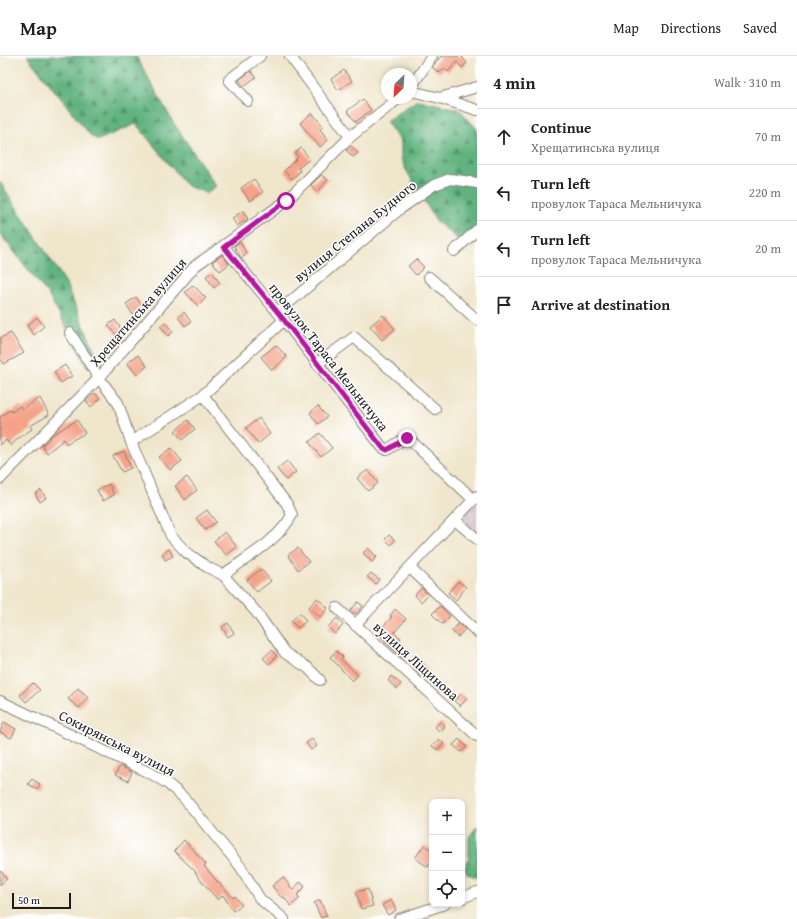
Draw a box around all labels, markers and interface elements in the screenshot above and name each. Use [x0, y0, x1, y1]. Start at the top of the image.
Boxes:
text: Map [20, 14, 57, 42]
text: Map [613, 18, 639, 38]
text: Directions [661, 18, 721, 38]
text: Saved [743, 18, 777, 38]
north arrow [381, 68, 417, 104]
text: 4 min [493, 70, 535, 95]
text: Walk · 310 m [714, 73, 781, 92]
text: Continue [531, 117, 592, 138]
icon: ahead [493, 126, 515, 148]
text: 70 m [755, 127, 781, 146]
text: Хрещатинська вулиця [531, 138, 660, 157]
text: Turn left [531, 173, 590, 194]
street label: вулиця Степана Будного [289, 175, 421, 287]
icon: left [493, 182, 515, 204]
text: 220 m [749, 183, 781, 202]
route start [277, 192, 295, 210]
text: провулок Тараса Мельничука [531, 194, 701, 213]
text: Turn left [531, 229, 590, 250]
icon: left [493, 238, 515, 260]
text: 20 m [755, 239, 781, 258]
text: провулок Тараса Мельничука [531, 250, 701, 269]
street label: Хрещатинська вулиця [85, 253, 191, 371]
street label: провулок Тараса Мельничука [265, 279, 394, 436]
icon: arrive [493, 294, 515, 316]
text: Arrive at destination [531, 294, 670, 315]
route end [398, 429, 416, 447]
street label: вулиця Ліщинова [369, 617, 463, 705]
street label: Сокирянська вулиця [55, 705, 179, 781]
map controls [429, 799, 465, 907]
button: + [429, 799, 465, 835]
button: − [429, 835, 465, 871]
button: locate [429, 871, 465, 907]
scale bar [12, 891, 71, 910]
text: 50 m [18, 892, 40, 908]

